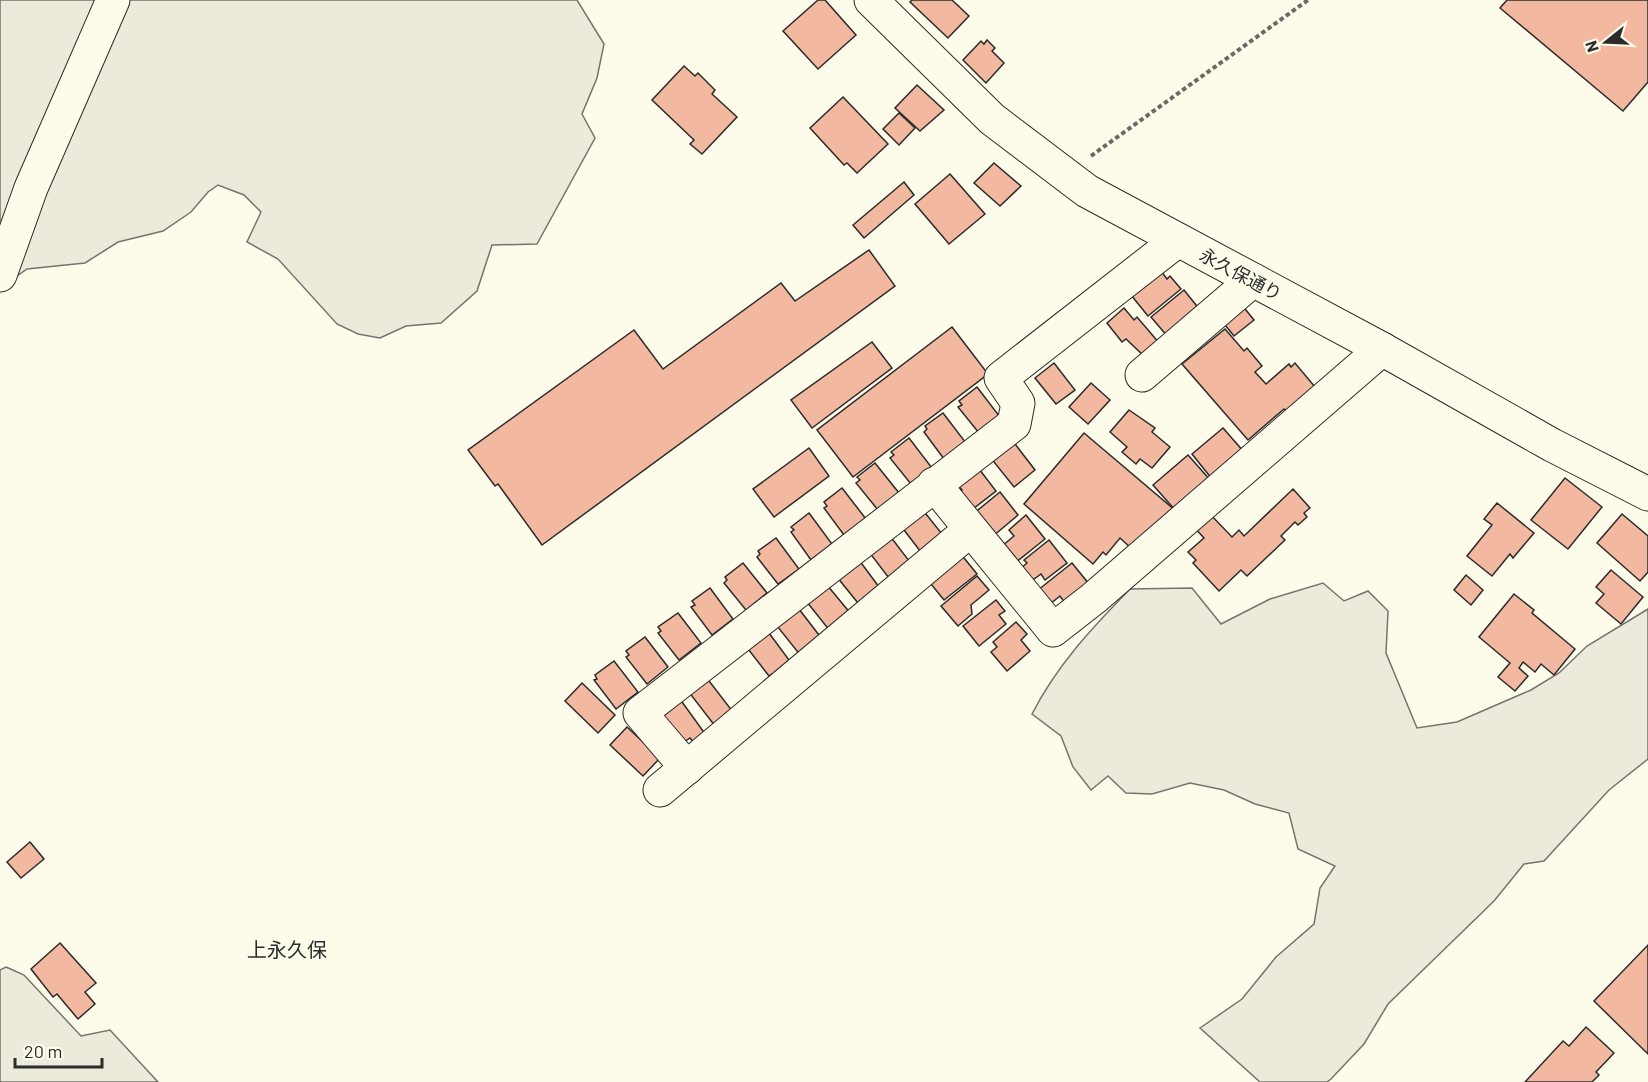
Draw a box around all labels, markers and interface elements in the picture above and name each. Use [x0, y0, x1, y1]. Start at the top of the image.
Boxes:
north arrow [1576, 12, 1636, 72]
text: N [1581, 39, 1602, 55]
street label: 永久保通り [1196, 243, 1286, 305]
district label: 上永久保 [247, 937, 327, 961]
scale bar [15, 1031, 102, 1069]
text: 20 m [24, 1040, 62, 1062]

